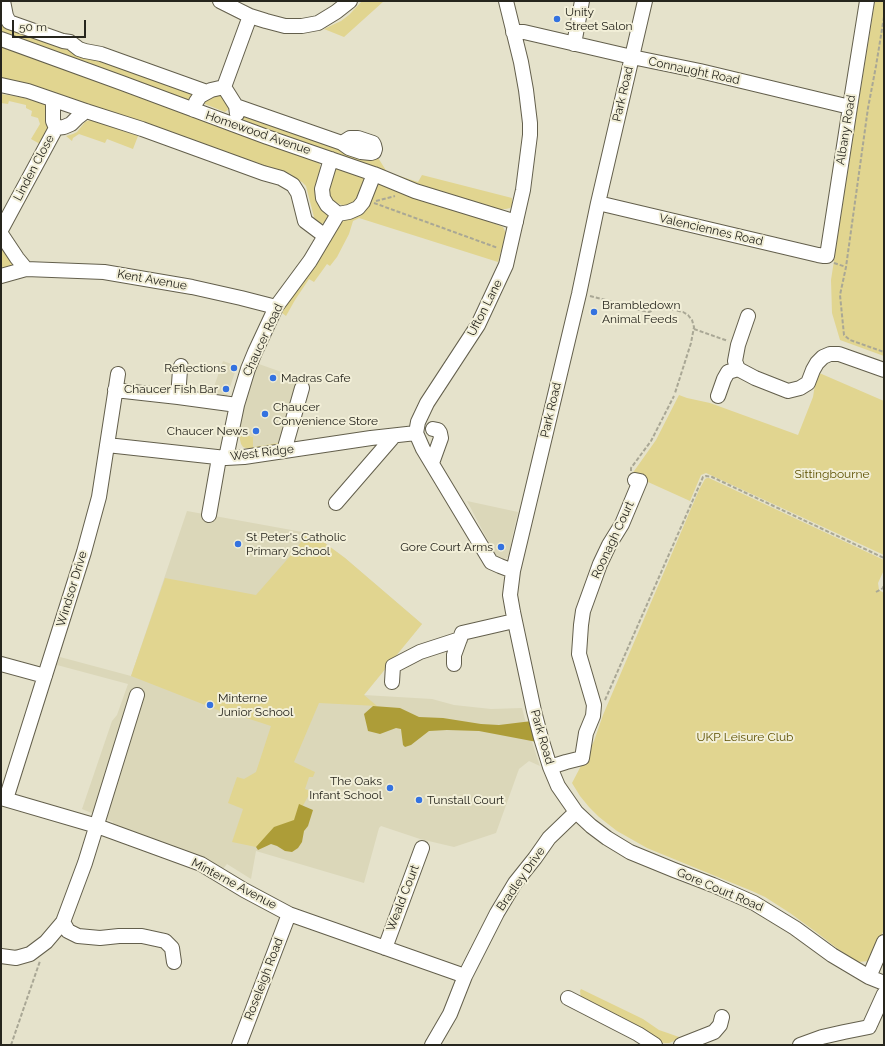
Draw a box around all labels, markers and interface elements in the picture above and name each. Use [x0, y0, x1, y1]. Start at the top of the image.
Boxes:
place label: Unity Street Salon [565, 5, 633, 33]
scale bar [14, 12, 88, 38]
marker: Unity Street Salon [552, 14, 562, 24]
text: 50 m [19, 20, 47, 34]
street label: Connaught Road [647, 54, 741, 88]
street label: Park Road [610, 65, 636, 123]
street label: Albany Road [833, 94, 859, 166]
street label: Homewood Avenue [204, 108, 312, 158]
street label: Linden Close [11, 133, 57, 203]
street label: Valenciennes Road [658, 211, 764, 249]
street label: Kent Avenue [116, 267, 188, 293]
street label: Ufton Lane [465, 277, 505, 339]
place label: Brambledown Animal Feeds [602, 298, 681, 326]
street label: Chaucer Road [240, 301, 286, 379]
marker: Brambledown Animal Feeds [589, 307, 599, 317]
place label: Reflections [164, 361, 226, 375]
marker: Reflections [229, 363, 239, 373]
place label: Madras Cafe [281, 371, 351, 385]
marker: Madras Cafe [268, 373, 278, 383]
street label: Park Road [538, 381, 564, 439]
place label: Chaucer Fish Bar [124, 382, 218, 396]
marker: Chaucer Fish Bar [221, 384, 231, 394]
place label: Chaucer Convenience Store [273, 400, 378, 428]
marker: Chaucer Convenience Store [260, 409, 270, 419]
place label: Chaucer News [167, 424, 248, 438]
marker: Chaucer News [251, 426, 261, 436]
street label: West Ridge [229, 442, 295, 464]
park label: Sittingbourne [795, 467, 869, 481]
street label: Roonagh Court [589, 499, 637, 581]
place label: St Peter's Catholic Primary School [246, 530, 346, 558]
marker: St Peter's Catholic Primary School [233, 539, 243, 549]
place label: Gore Court Arms [400, 540, 493, 554]
marker: Gore Court Arms [496, 542, 506, 552]
street label: Windsor Drive [54, 549, 90, 629]
place label: Minterne Junior School [218, 691, 293, 719]
marker: Minterne Junior School [205, 700, 215, 710]
street label: Park Road [527, 708, 557, 766]
park label: UKP Leisure Club [697, 730, 793, 744]
place label: The Oaks Infant School [309, 774, 382, 802]
marker: The Oaks Infant School [385, 783, 395, 793]
place label: Tunstall Court [427, 793, 504, 807]
marker: Tunstall Court [414, 795, 424, 805]
street label: Bradley Drive [494, 844, 548, 914]
street label: Minterne Avenue [189, 855, 279, 913]
street label: Weald Court [384, 863, 422, 933]
street label: Gore Court Road [675, 865, 765, 915]
street label: Roseleigh Road [242, 936, 286, 1022]

